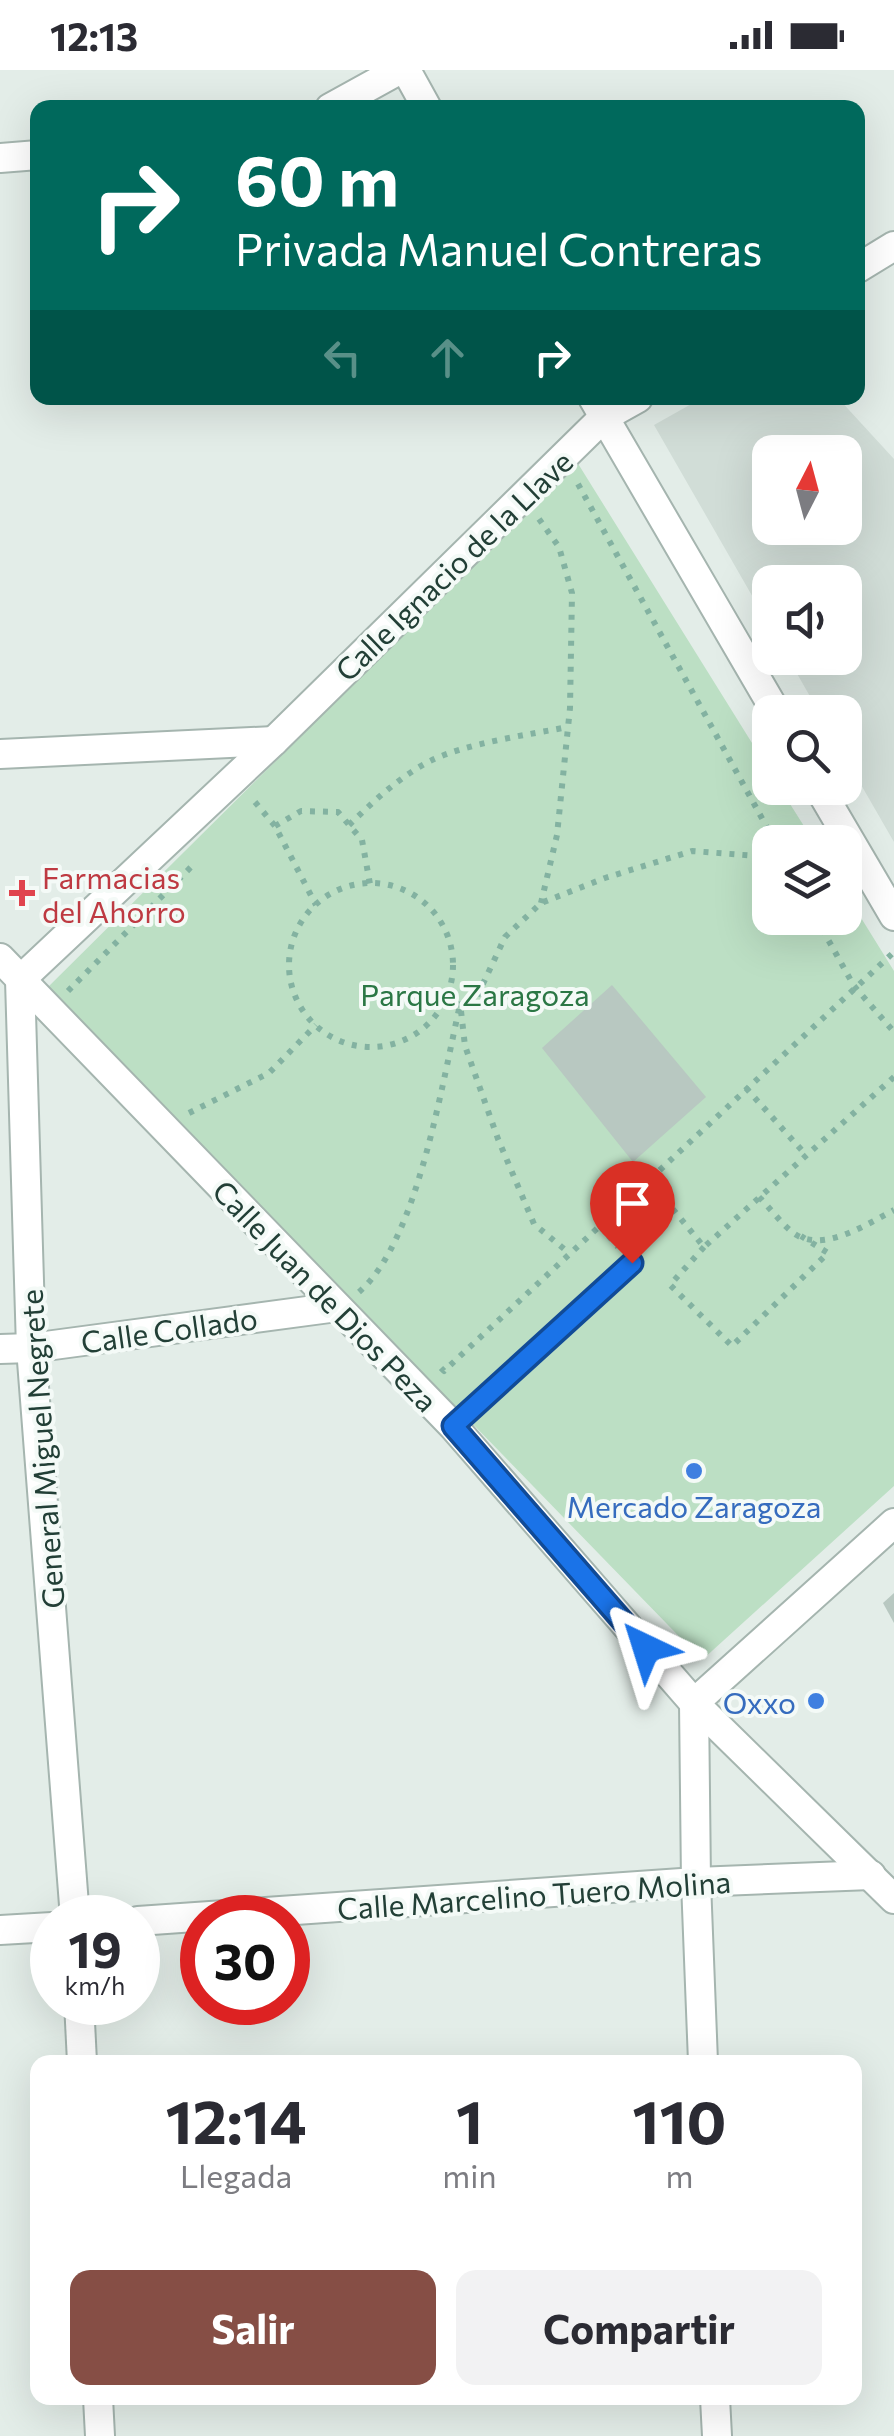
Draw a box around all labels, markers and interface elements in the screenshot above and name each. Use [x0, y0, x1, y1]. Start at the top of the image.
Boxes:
text: 12:13 [50, 12, 138, 59]
text: 60 m [235, 135, 399, 220]
icon: right [70, 140, 200, 270]
text: Privada Manuel Contreras [235, 220, 762, 275]
icon: left [315, 330, 370, 385]
icon: ahead [420, 330, 475, 385]
icon: right [525, 330, 580, 385]
north arrow [752, 435, 862, 545]
map controls [752, 435, 862, 935]
street label: Calle Ignacio de la Llave [327, 442, 579, 688]
button: sound [752, 565, 862, 675]
button: search [752, 695, 862, 805]
button: layers [752, 825, 862, 935]
place label: Farmacias del Ahorro [42, 858, 186, 929]
marker: Farmacias del Ahorro [11, 882, 33, 904]
park label: Parque Zaragoza [360, 975, 590, 1012]
pin [590, 1161, 675, 1264]
street label: Calle Juan de Dios Peza [206, 1172, 446, 1418]
icon: arrive [605, 1176, 660, 1231]
street label: General Miguel Negrete [11, 1288, 71, 1610]
street label: Calle Collado [78, 1298, 260, 1360]
marker: Mercado Zaragoza [683, 1460, 705, 1482]
place label: Mercado Zaragoza [566, 1487, 822, 1524]
position arrow [594, 1596, 698, 1700]
place label: Oxxo [723, 1683, 796, 1720]
marker: Oxxo [805, 1690, 827, 1712]
street label: Calle Marcelino Tuero Molina [336, 1862, 732, 1926]
speed limit sign: 30 [180, 1895, 310, 2025]
text: 19 [68, 1917, 122, 1978]
text: km/h [65, 1970, 125, 2000]
text: 12:14 [166, 2083, 307, 2156]
text: 1 [456, 2083, 483, 2156]
text: 110 [632, 2083, 726, 2156]
text: Llegada [180, 2155, 292, 2195]
text: min [442, 2155, 497, 2195]
text: m [665, 2155, 693, 2195]
button: Salir [70, 2270, 436, 2385]
button: Compartir [456, 2270, 822, 2385]

